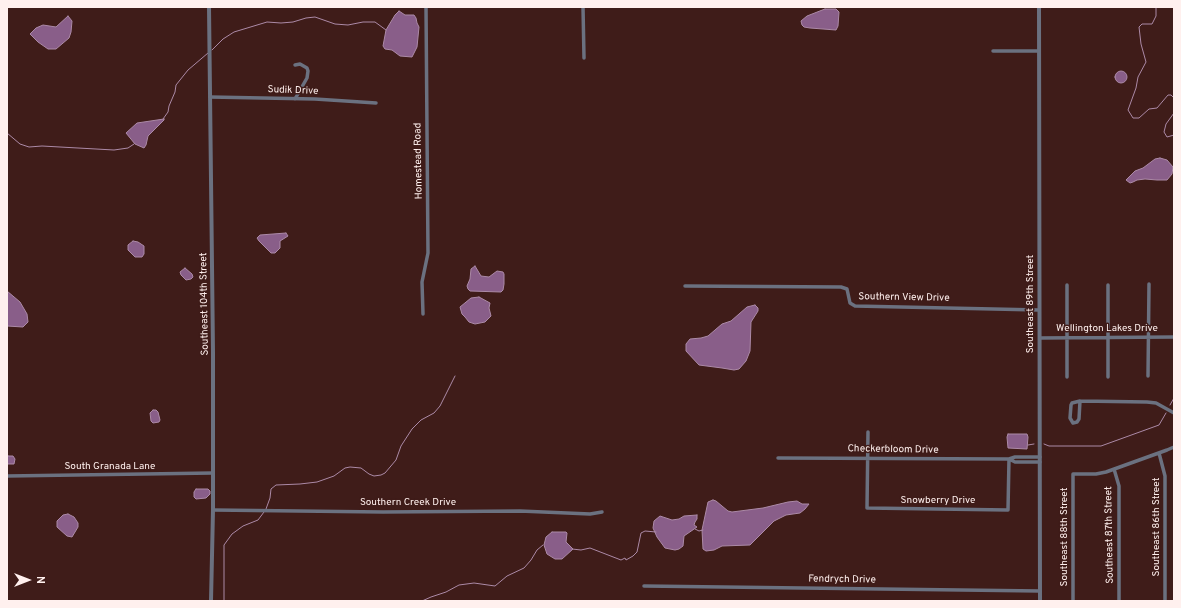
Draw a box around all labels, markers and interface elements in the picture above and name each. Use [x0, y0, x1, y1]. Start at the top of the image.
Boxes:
street label: Sudik Drive [267, 84, 319, 98]
street label: Homestead Road [412, 123, 426, 199]
street label: Southeast 104th Street [198, 252, 212, 356]
street label: Southeast 89th Street [1025, 255, 1037, 353]
street label: Southern View Drive [858, 291, 950, 305]
street label: Wellington Lakes Drive [1056, 323, 1158, 335]
street label: Checkerbloom Drive [847, 443, 939, 457]
street label: South Granada Lane [65, 461, 155, 473]
street label: Southeast 86th Street [1151, 478, 1163, 576]
street label: Southeast 87th Street [1103, 486, 1117, 584]
street label: Southeast 88th Street [1059, 488, 1071, 586]
street label: Snowberry Drive [901, 495, 975, 507]
street label: Southern Creek Drive [360, 497, 456, 509]
north arrow [8, 560, 48, 600]
street label: Fendrych Drive [808, 573, 876, 587]
text: N [33, 576, 47, 584]

